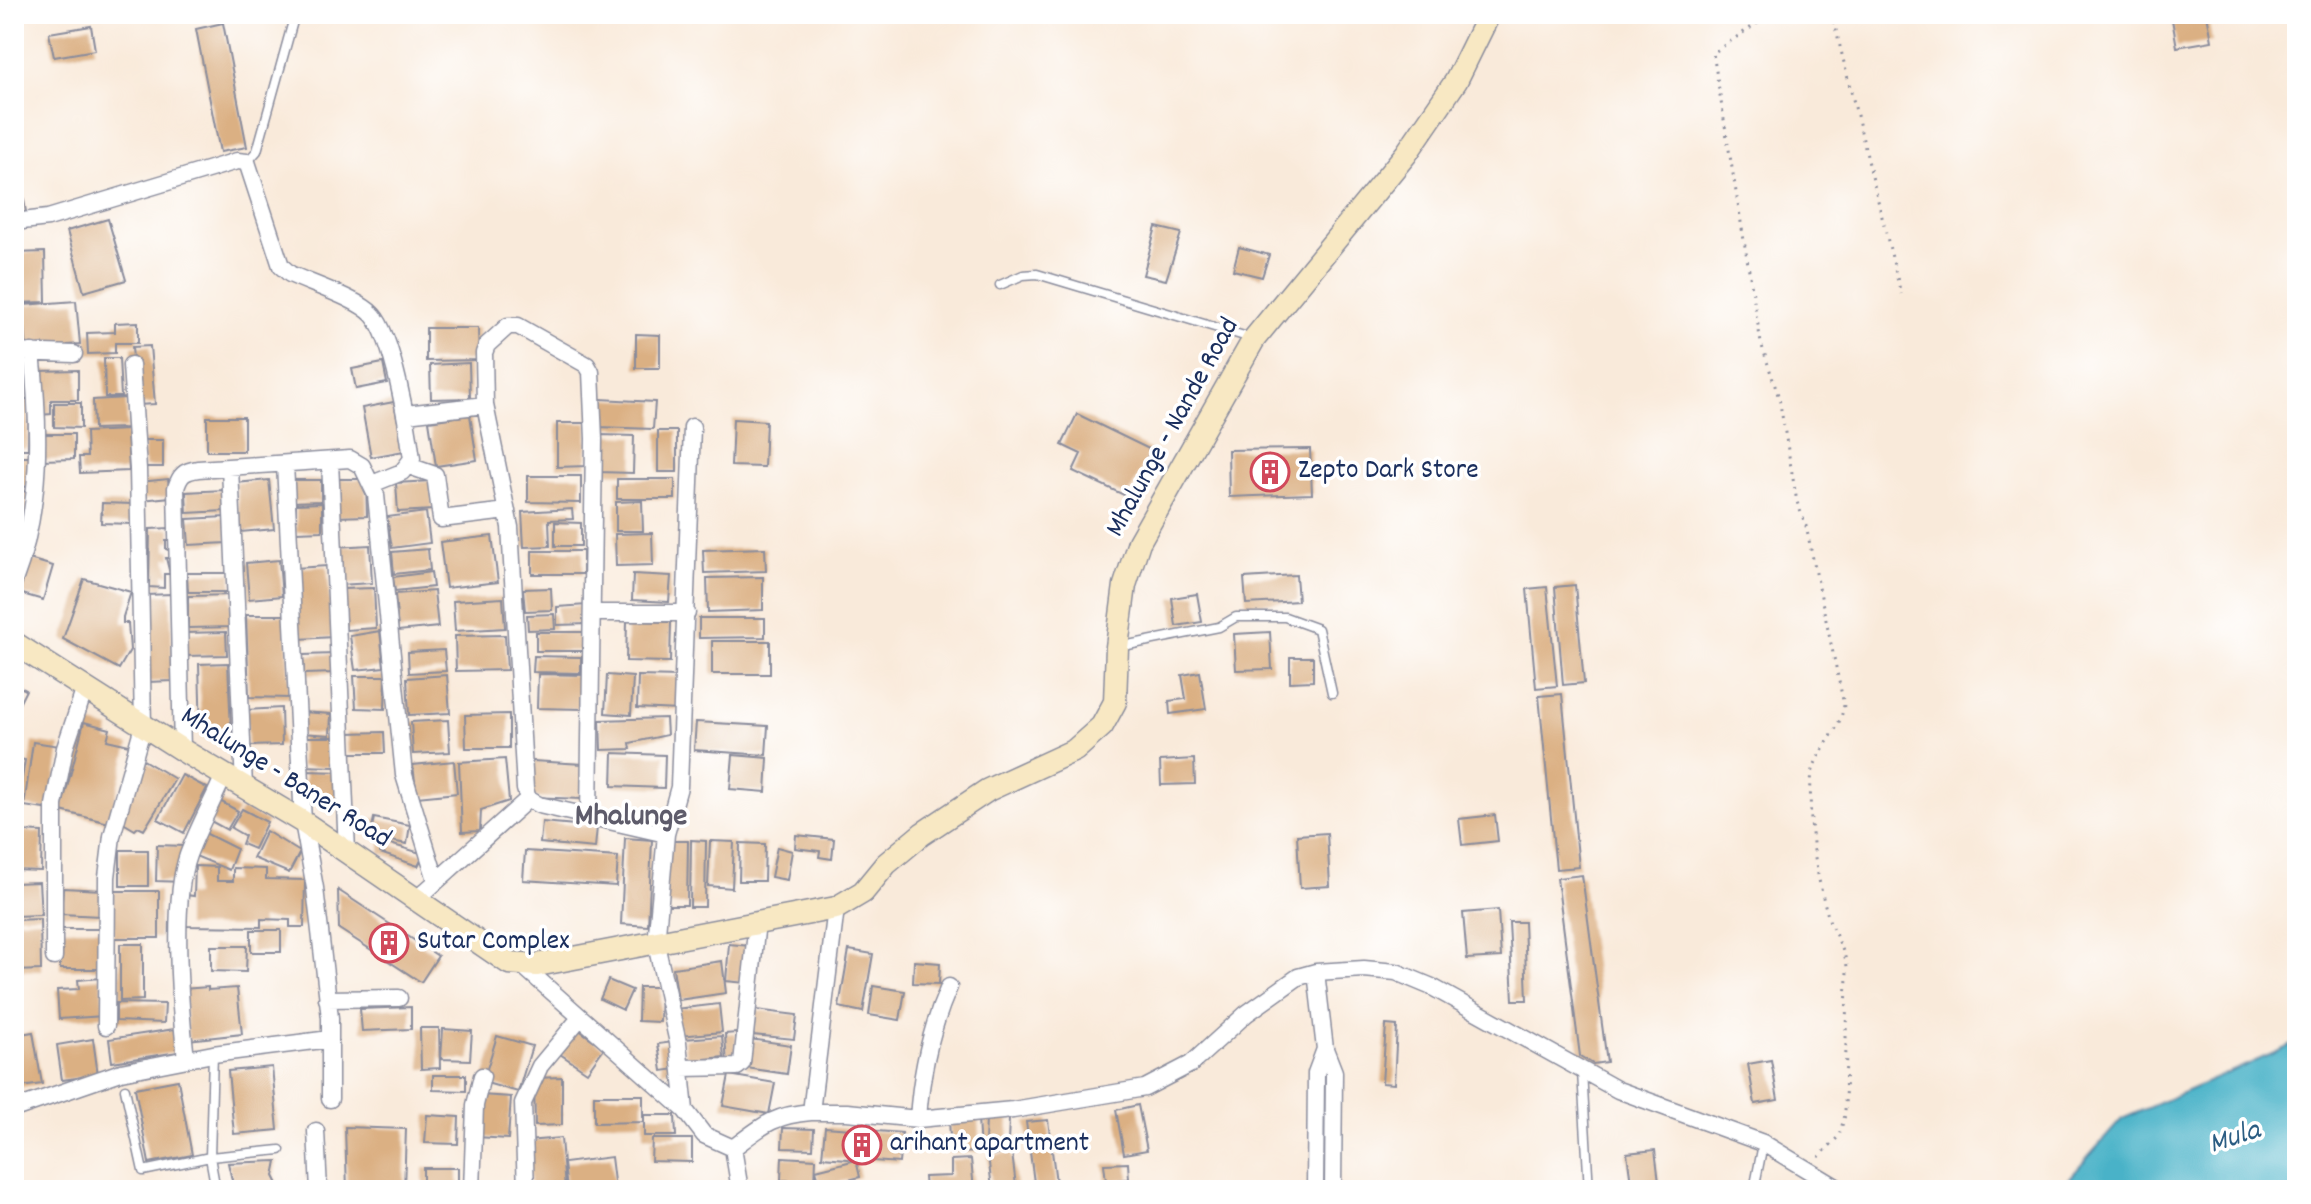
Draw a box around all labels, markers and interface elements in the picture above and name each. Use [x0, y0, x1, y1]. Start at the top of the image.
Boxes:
street label: Mhalunge - Nande Road [1097, 311, 1251, 545]
building icon: Zepto Dark Store [1249, 451, 1291, 493]
place label: Zepto Dark Store [1298, 452, 1479, 492]
street label: Mhalunge - Baner Road [172, 698, 398, 860]
district label: Mhalunge [575, 795, 687, 841]
building icon: Sutar Complex [368, 922, 410, 964]
place label: Sutar Complex [417, 923, 570, 963]
water label: Mula [2204, 1110, 2268, 1167]
building icon: arihant apartment [841, 1124, 883, 1166]
place label: arihant apartment [890, 1125, 1089, 1165]

